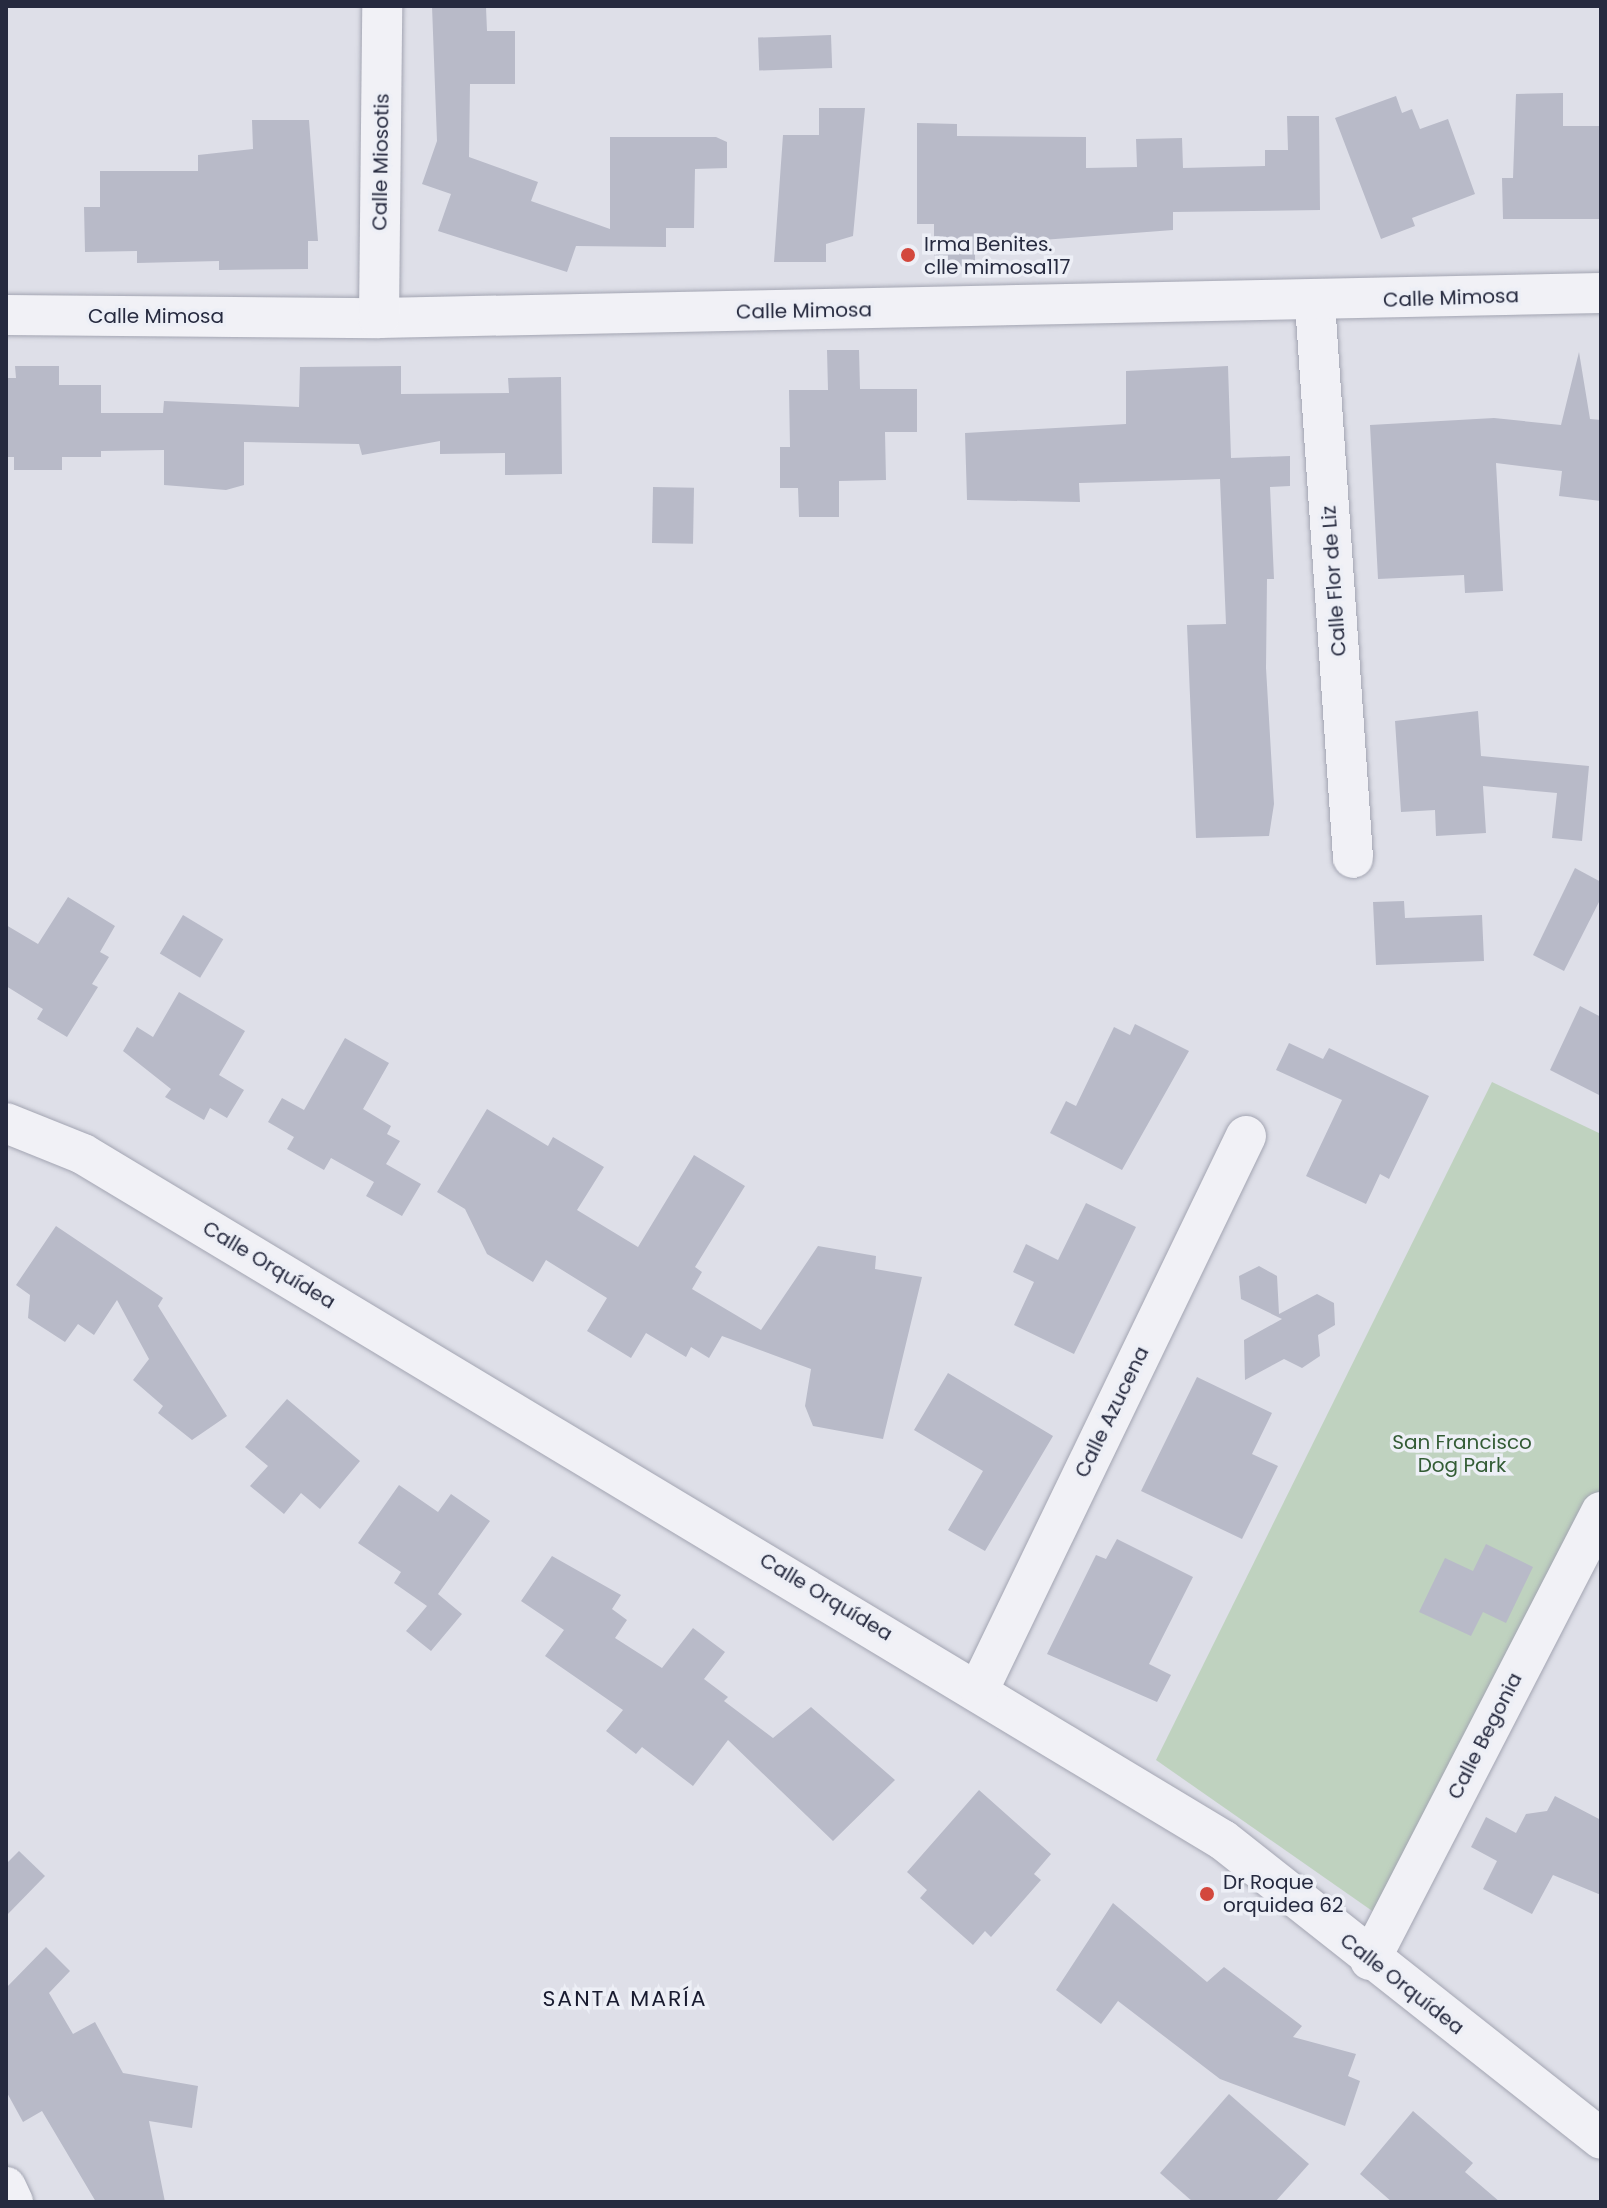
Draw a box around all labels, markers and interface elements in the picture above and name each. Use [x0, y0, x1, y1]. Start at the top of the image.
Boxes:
street label: Calle Miosotis [368, 93, 394, 231]
place label: Irma Benites. clle mimosa117 [924, 232, 1070, 279]
marker: Irma Benites. clle mimosa117 [899, 246, 917, 264]
street label: Calle Mimosa [1383, 284, 1519, 312]
street label: Calle Mimosa [736, 298, 872, 324]
street label: Calle Mimosa [88, 304, 224, 328]
street label: Calle Flor de Liz [1317, 505, 1351, 657]
street label: Calle Orquídea [198, 1216, 340, 1314]
street label: Calle Azucena [1070, 1343, 1154, 1481]
park label: San Francisco Dog Park [1392, 1430, 1532, 1477]
street label: Calle Orquídea [755, 1548, 897, 1646]
street label: Calle Begonia [1443, 1669, 1527, 1803]
place label: Dr Roque orquidea 62 [1223, 1870, 1343, 1917]
marker: Dr Roque orquidea 62 [1198, 1885, 1216, 1903]
street label: Calle Orquídea [1335, 1928, 1469, 2040]
district label: SANTA MARÍA [542, 1986, 708, 2012]

